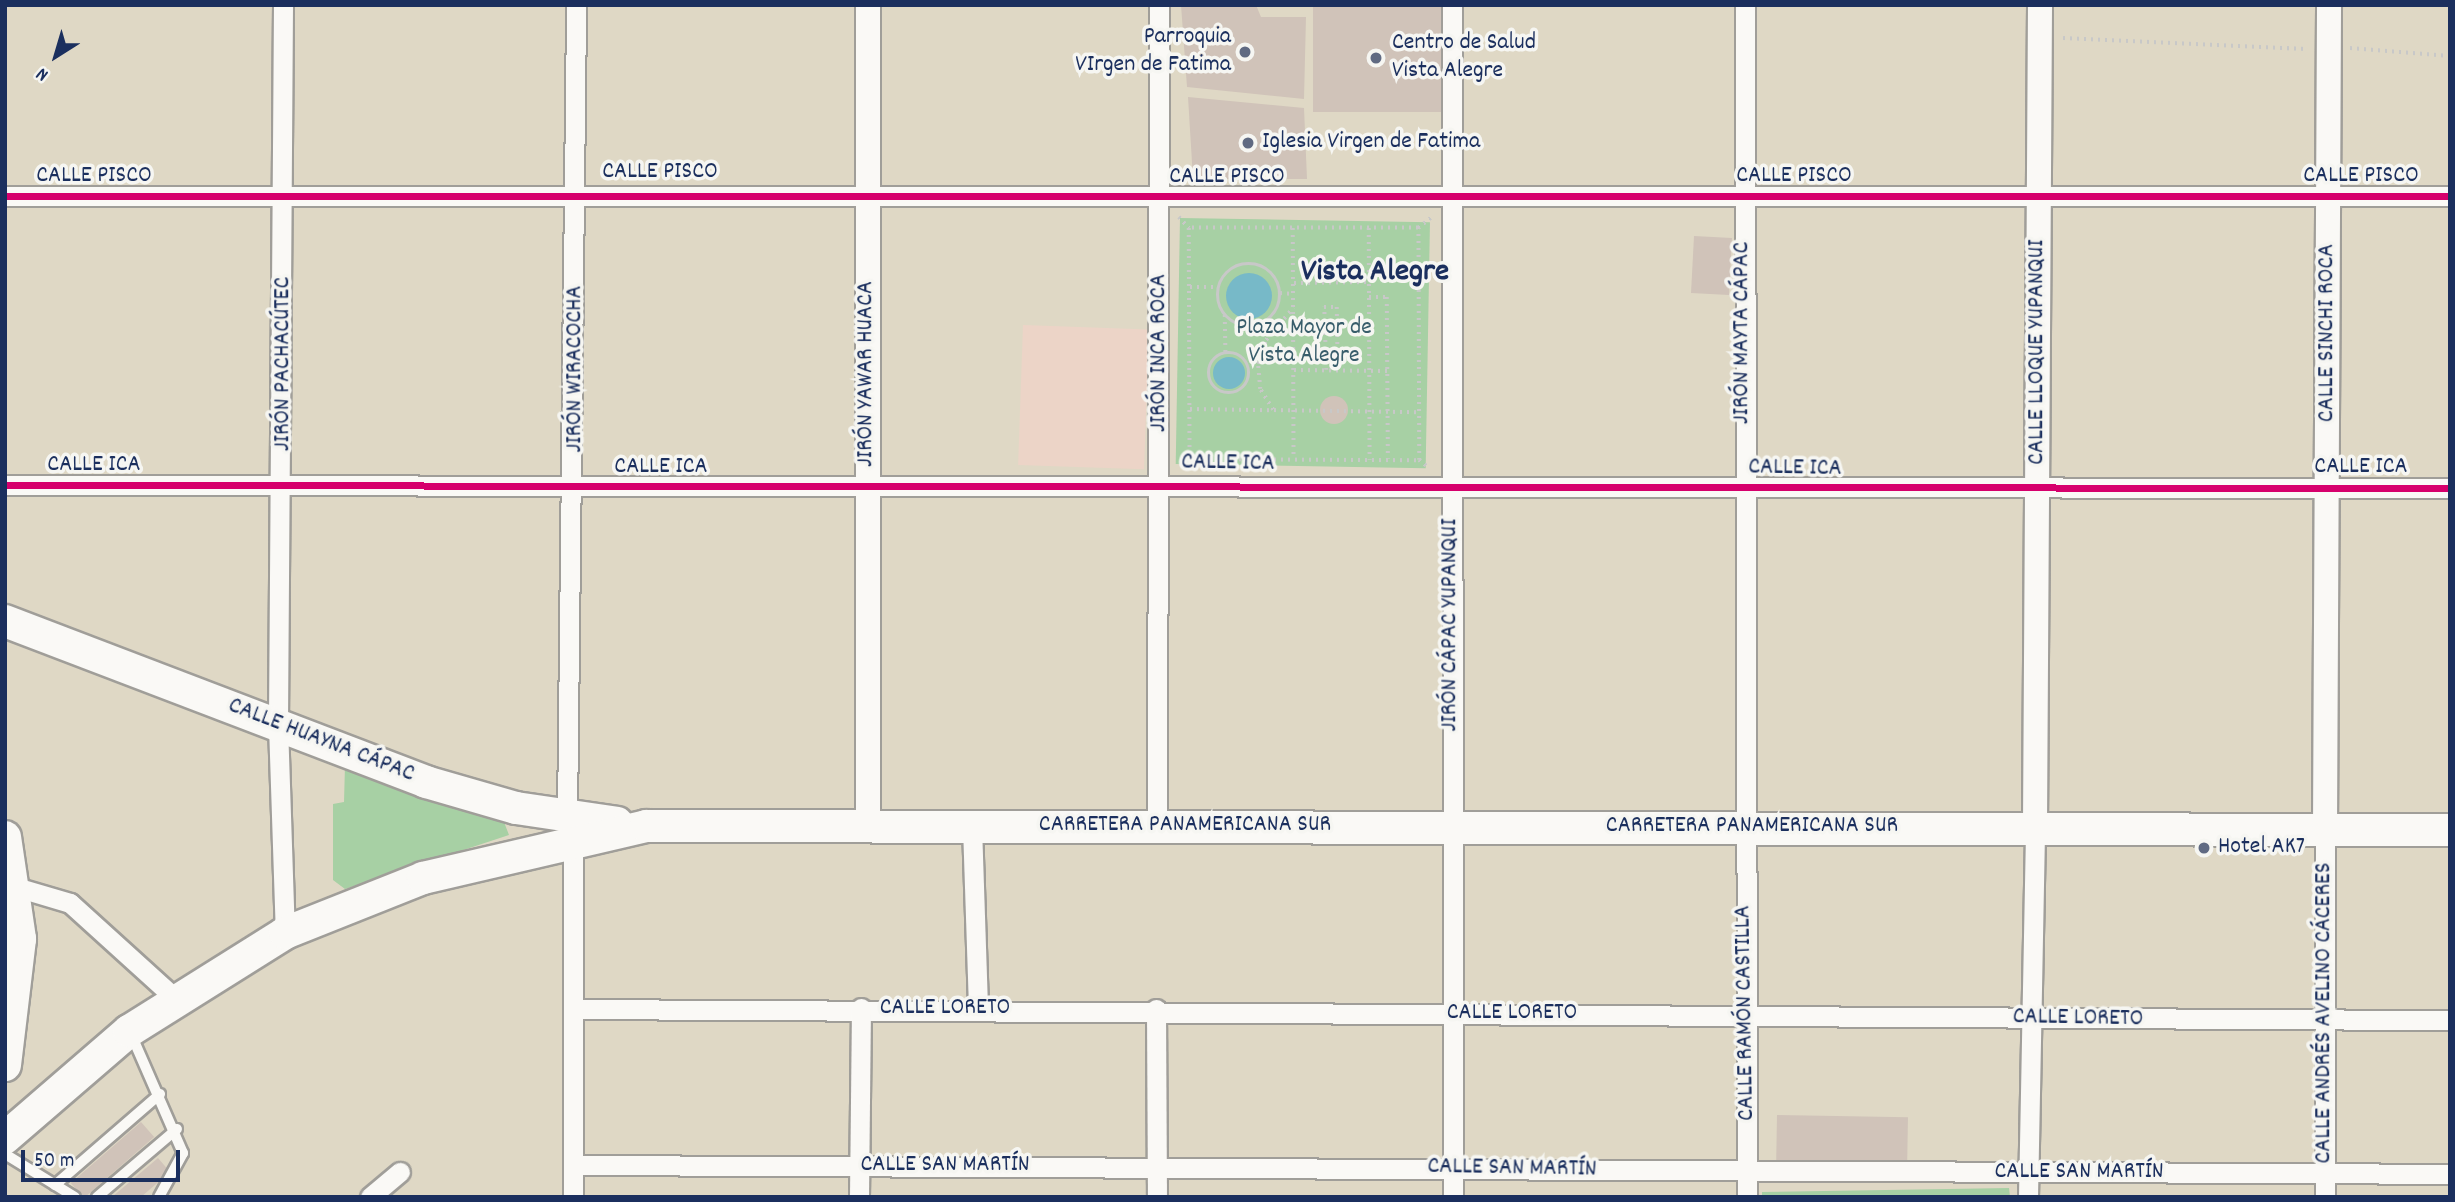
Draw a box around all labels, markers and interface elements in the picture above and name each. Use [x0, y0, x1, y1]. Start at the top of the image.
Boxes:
north arrow [21, 21, 91, 91]
place label: Parroquia VIrgen de Fatima [1075, 24, 1231, 80]
place label: Centro de Salud Vista Alegre [1392, 30, 1536, 86]
marker: Parroquia VIrgen de Fatima [1237, 44, 1253, 60]
marker: Centro de Salud Vista Alegre [1366, 48, 1386, 68]
text: N [31, 60, 55, 87]
place label: Iglesia Virgen de Fatima [1262, 129, 1480, 157]
marker: Iglesia Virgen de Fatima [1240, 135, 1256, 151]
street label: CALLE PISCO [602, 159, 718, 187]
street label: CALLE PISCO [36, 163, 152, 191]
street label: CALLE PISCO [1736, 163, 1852, 191]
street label: CALLE PISCO [2303, 163, 2419, 191]
street label: CALLE PISCO [1169, 164, 1285, 192]
street label: CALLE LLOQUE YUPANQUI [2024, 239, 2052, 465]
street label: JIRÓN MAYTA CÁPAC [1729, 242, 1757, 424]
street label: CALLE SINCHI ROCA [2314, 244, 2342, 422]
district label: Vista Alegre [1301, 254, 1449, 292]
street label: JIRÓN INCA ROCA [1146, 274, 1174, 432]
street label: JIRÓN PACHACÚTEC [270, 277, 298, 451]
street label: JIRÓN YAWAR HUACA [853, 281, 881, 467]
street label: JIRÓN WIRACOCHA [562, 285, 590, 453]
park label: Plaza Mayor de Vista Alegre [1236, 315, 1372, 371]
street label: CALLE ICA [1181, 449, 1275, 479]
street label: CALLE ICA [47, 452, 141, 480]
street label: CALLE ICA [614, 454, 708, 482]
street label: CALLE ICA [1748, 454, 1842, 484]
street label: CALLE ICA [2314, 454, 2408, 482]
street label: JIRÓN CÁPAC YUPANQUI [1437, 518, 1465, 732]
street label: CALLE HUAYNA CÁPAC [224, 692, 418, 790]
street label: CARRETERA PANAMERICANA SUR [1039, 812, 1331, 840]
street label: CARRETERA PANAMERICANA SUR [1606, 813, 1898, 841]
place label: Hotel AK7 [2218, 834, 2305, 862]
marker: Hotel AK7 [2196, 840, 2212, 856]
street label: CALLE ANDRÉS AVELINO CÁCERES [2311, 862, 2339, 1164]
street label: CALLE RAMÓN CASTILLA [1730, 905, 1762, 1121]
street label: CALLE LORETO [880, 995, 1010, 1023]
street label: CALLE LORETO [1447, 1000, 1577, 1028]
street label: CALLE LORETO [2012, 1003, 2144, 1035]
scale bar [24, 1136, 184, 1180]
text: 50 m [34, 1147, 74, 1177]
street label: CALLE SAN MARTÍN [860, 1152, 1030, 1180]
street label: CALLE SAN MARTÍN [1427, 1153, 1597, 1185]
street label: CALLE SAN MARTÍN [1994, 1159, 2164, 1187]

